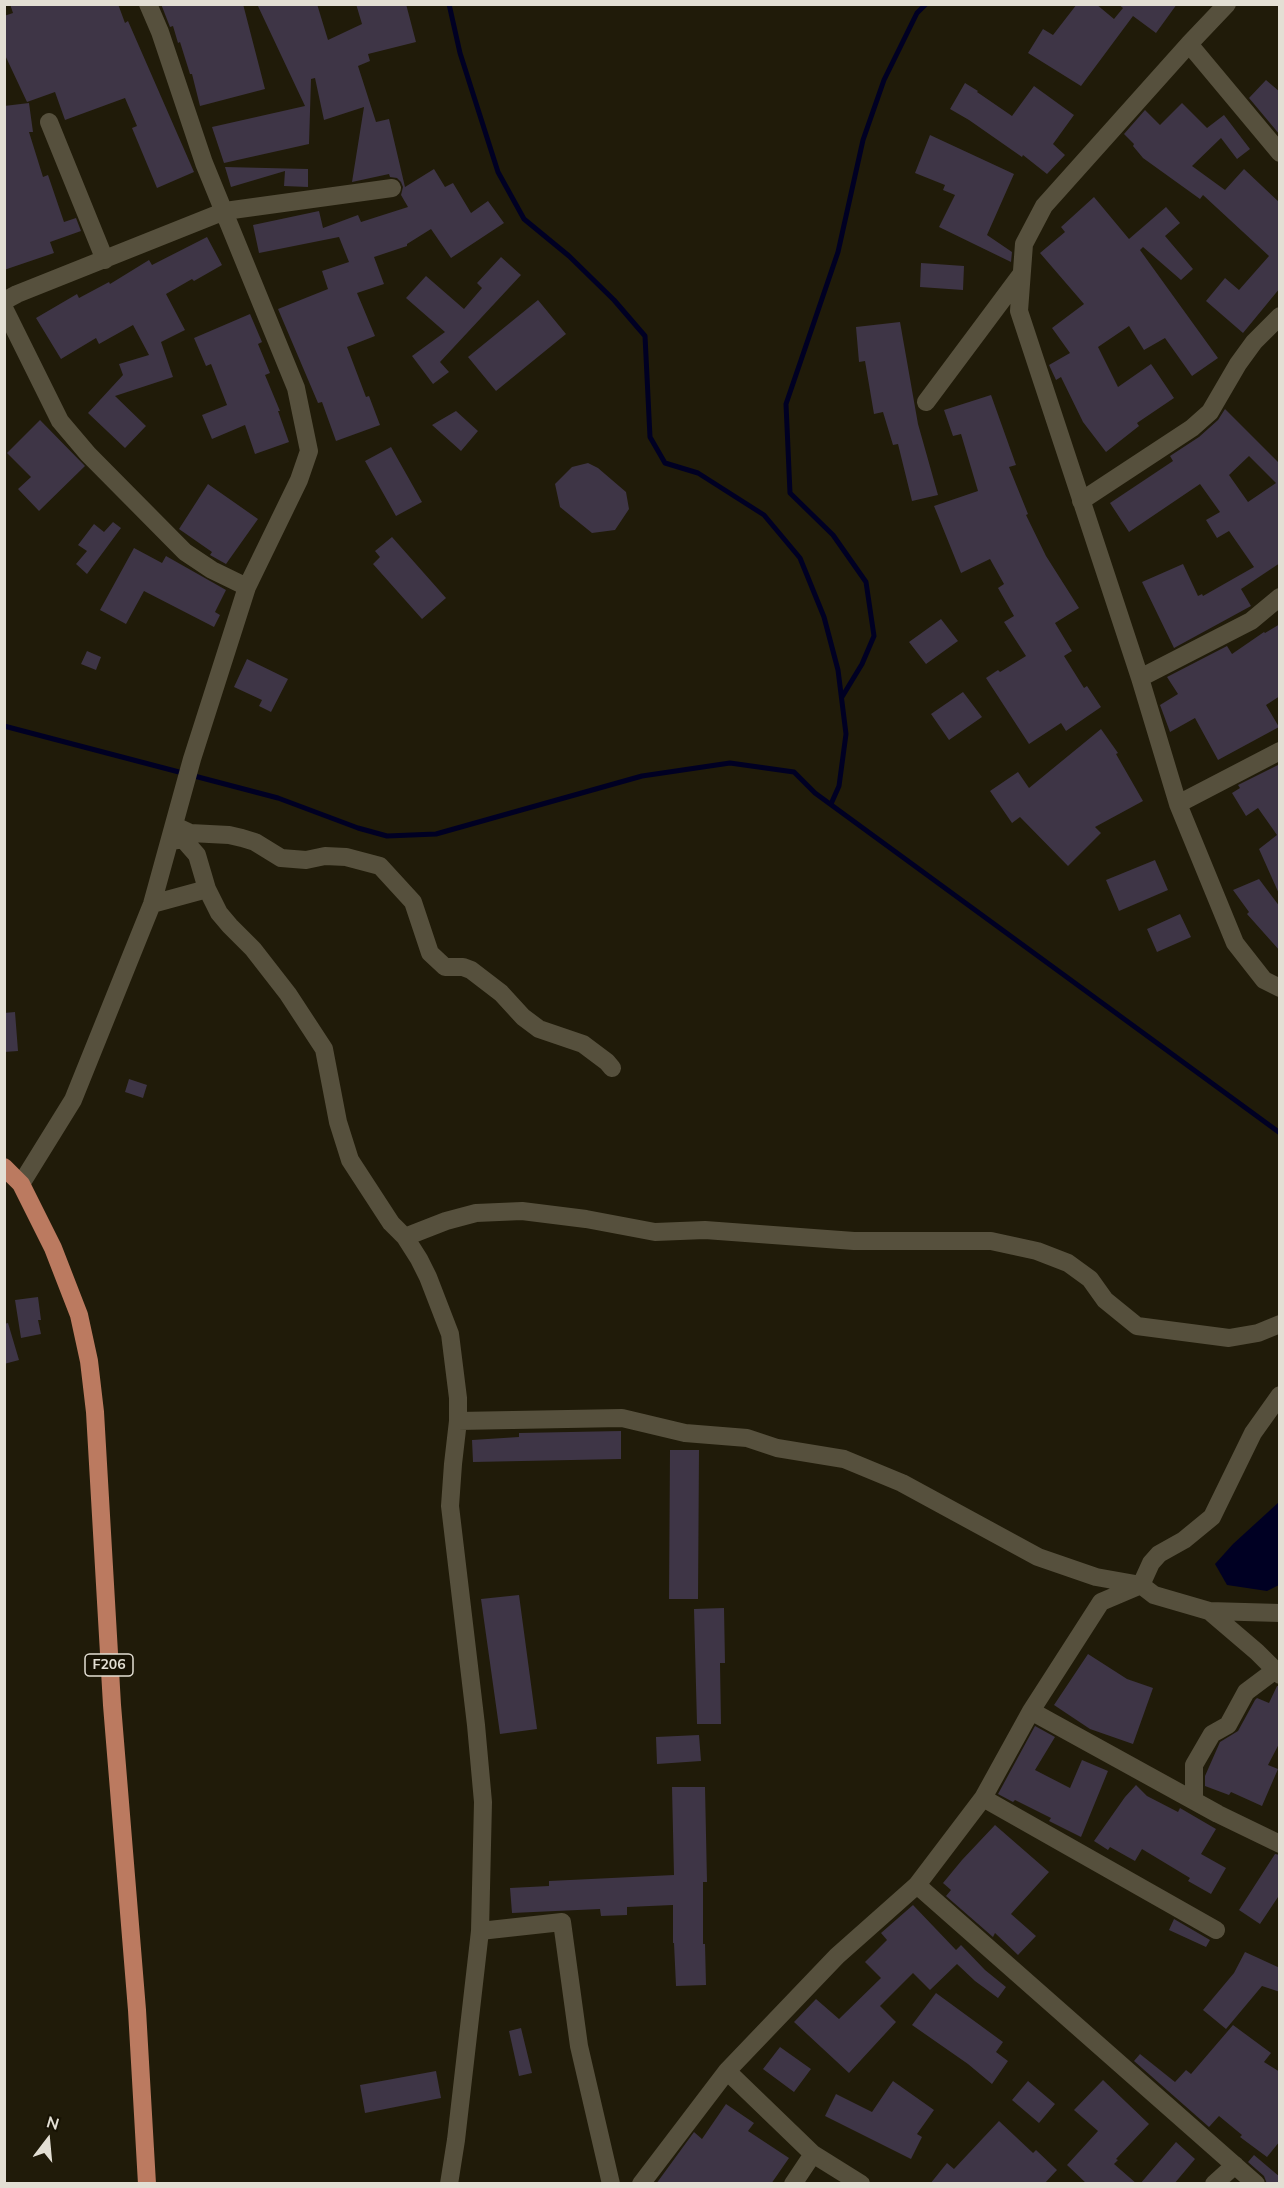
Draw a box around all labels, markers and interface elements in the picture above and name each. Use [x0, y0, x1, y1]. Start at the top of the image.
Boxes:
road number: F206 [85, 1654, 133, 1676]
north arrow [18, 2110, 78, 2170]
text: N [44, 2111, 62, 2134]

